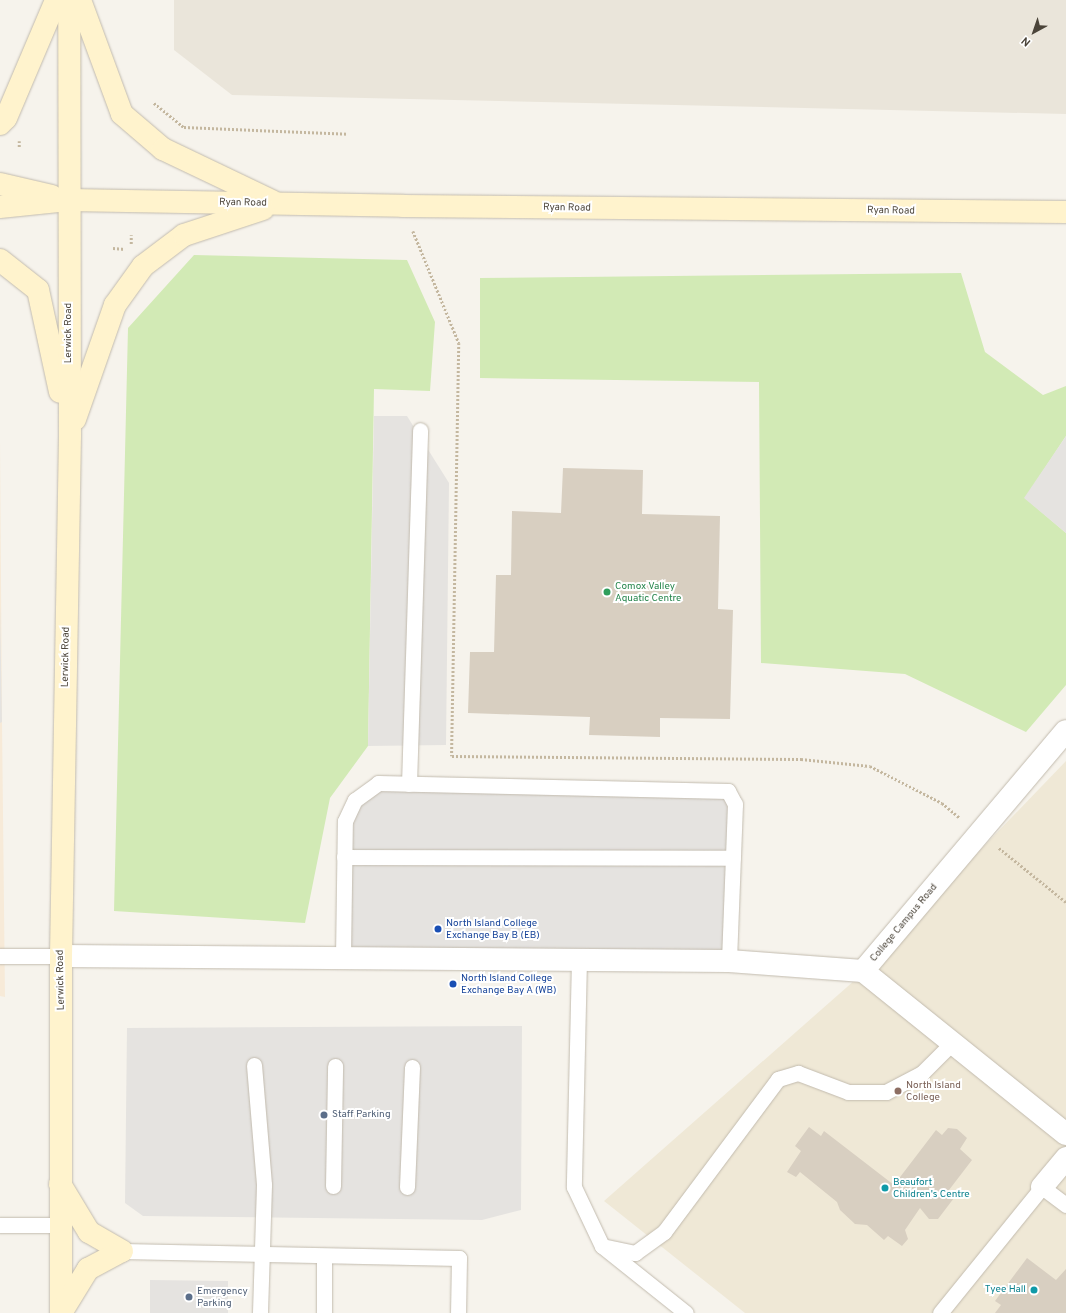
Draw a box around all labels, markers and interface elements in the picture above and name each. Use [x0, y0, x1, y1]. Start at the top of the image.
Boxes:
north arrow [1014, 12, 1054, 52]
text: N [1019, 33, 1034, 49]
street label: Ryan Road [219, 197, 267, 209]
street label: Ryan Road [543, 202, 591, 214]
street label: Ryan Road [867, 205, 915, 217]
street label: Lerwick Road [63, 303, 75, 363]
place label: Comox Valley Aquatic Centre [615, 580, 681, 604]
marker: Comox Valley Aquatic Centre [602, 587, 612, 597]
street label: Lerwick Road [59, 627, 73, 687]
street label: College Campus Road [868, 882, 940, 964]
place label: North Island College Exchange Bay B (EB) [446, 917, 540, 940]
marker: North Island College Exchange Bay B (EB) [433, 924, 443, 934]
street label: Lerwick Road [54, 950, 68, 1010]
place label: North Island College Exchange Bay A (WB) [461, 972, 557, 996]
marker: North Island College Exchange Bay A (WB) [448, 979, 458, 989]
place label: North Island College [906, 1079, 961, 1102]
marker: North Island College [893, 1086, 903, 1096]
place label: Staff Parking [332, 1109, 391, 1121]
marker: Staff Parking [319, 1110, 329, 1120]
place label: Beaufort Children's Centre [893, 1176, 970, 1200]
marker: Beaufort Children's Centre [880, 1183, 890, 1193]
place label: Tyee Hall [985, 1284, 1026, 1296]
place label: Emergency Parking [197, 1285, 248, 1308]
marker: Tyee Hall [1029, 1285, 1039, 1295]
marker: Emergency Parking [184, 1292, 194, 1302]

